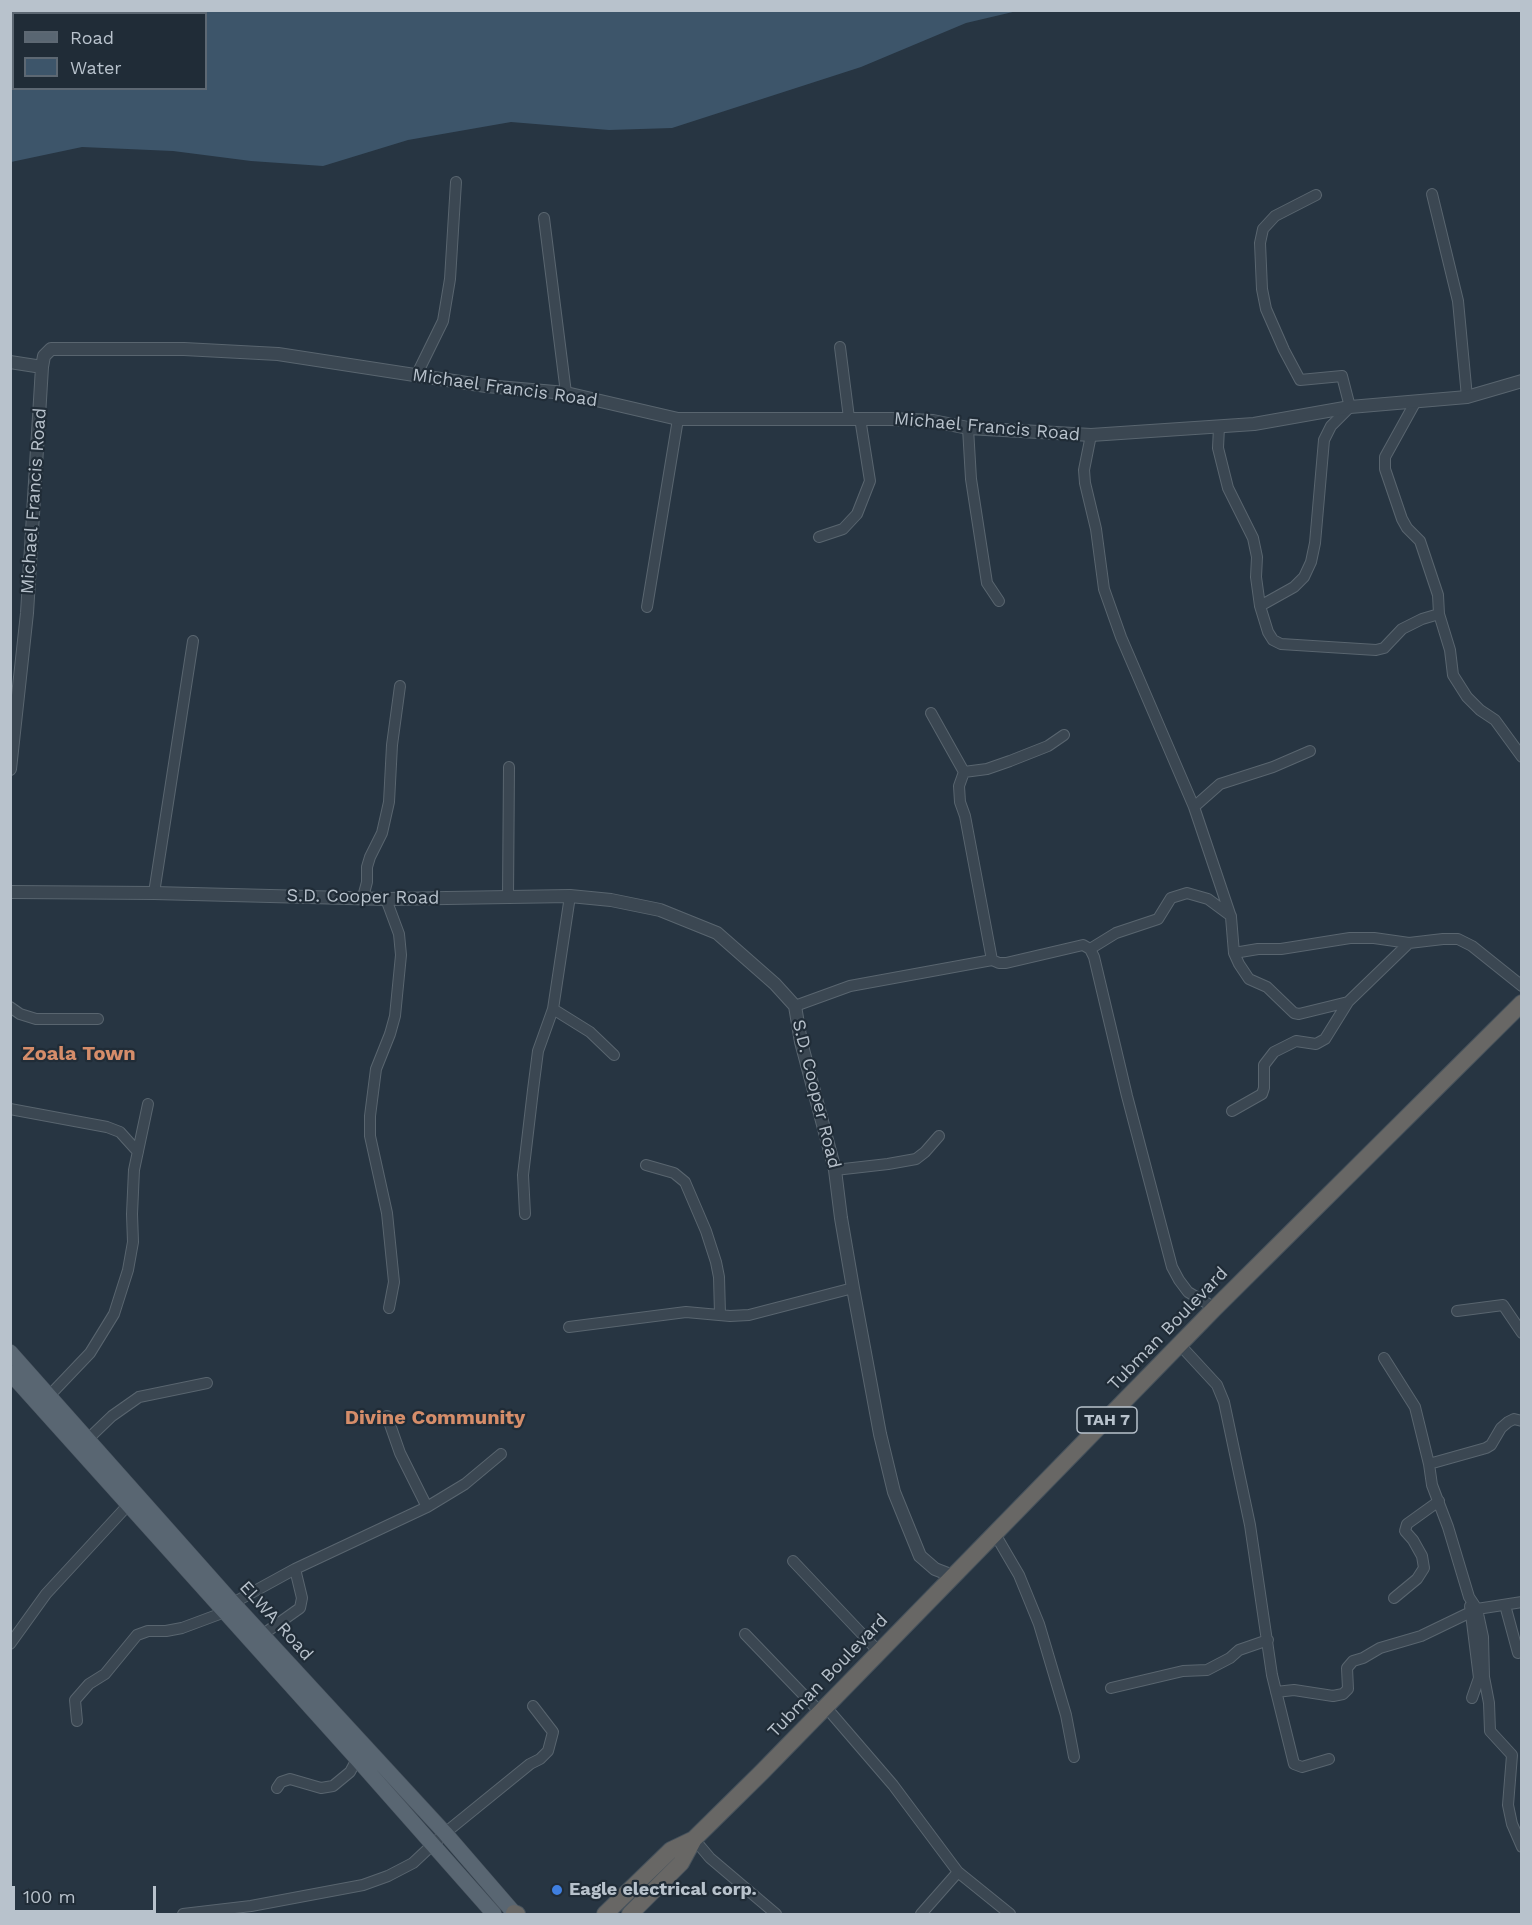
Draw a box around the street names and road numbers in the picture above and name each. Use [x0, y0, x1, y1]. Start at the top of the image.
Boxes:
street label: Michael Francis Road [411, 364, 599, 412]
street label: Michael Francis Road [17, 407, 51, 595]
street label: Michael Francis Road [893, 408, 1081, 446]
street label: S.D. Cooper Road [286, 885, 440, 909]
street label: S.D. Cooper Road [787, 1017, 845, 1171]
street label: Tubman Boulevard [1103, 1263, 1233, 1395]
road number: TAH 7 [1077, 1407, 1137, 1433]
street label: ELWA Road [235, 1577, 317, 1665]
street label: Tubman Boulevard [763, 1610, 893, 1742]

